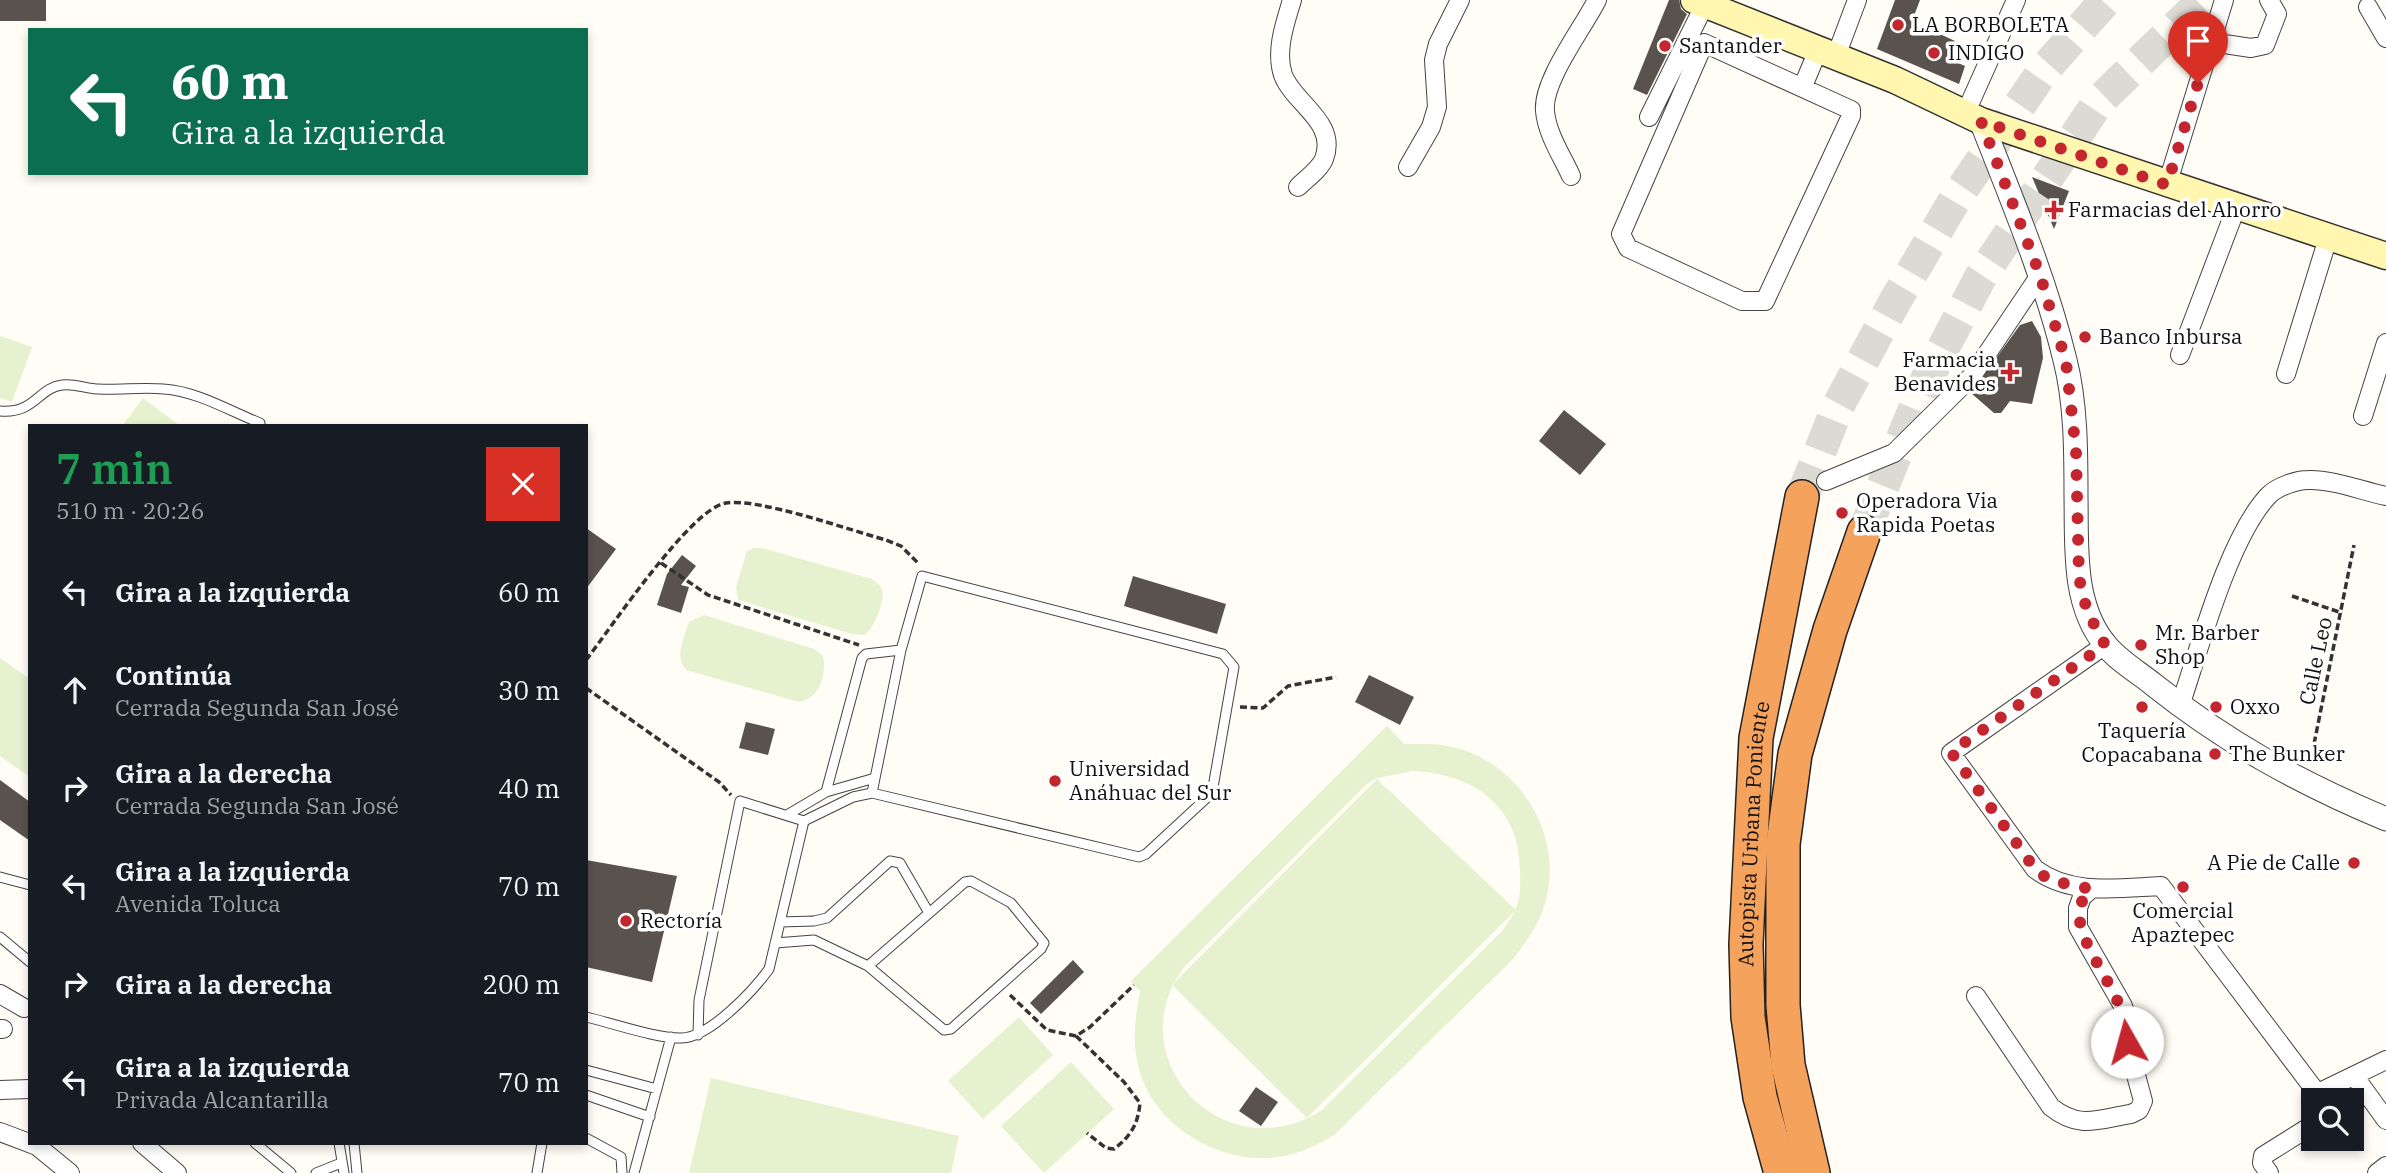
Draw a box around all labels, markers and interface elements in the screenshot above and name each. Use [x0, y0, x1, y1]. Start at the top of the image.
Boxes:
place label: LA BORBOLETA [1912, 10, 2070, 38]
pin [2168, 11, 2228, 83]
marker: LA BORBOLETA [1890, 17, 1906, 33]
icon: arrive [2179, 22, 2217, 60]
place label: Santander [1679, 31, 1783, 59]
marker: Santander [1657, 38, 1673, 54]
place label: INDIGO [1948, 38, 2024, 66]
marker: INDIGO [1926, 45, 1942, 61]
text: 60 m [171, 49, 289, 112]
icon: left [56, 56, 147, 147]
text: Gira a la izquierda [171, 111, 446, 153]
place label: Farmacias del Ahorro [2068, 195, 2281, 223]
marker: Farmacias del Ahorro [2046, 202, 2062, 218]
place label: Banco Inbursa [2099, 322, 2243, 350]
marker: Banco Inbursa [2077, 329, 2093, 345]
place label: Farmacia Benavides [1894, 345, 1996, 397]
marker: Farmacia Benavides [2002, 364, 2018, 380]
text: 7 min [56, 441, 173, 496]
button: close [486, 447, 560, 521]
place label: Operadora Via Rapida Poetas [1856, 486, 1998, 538]
text: 510 m · 20:26 [56, 495, 205, 525]
marker: Operadora Via Rapida Poetas [1834, 505, 1850, 521]
icon: left [56, 573, 94, 611]
text: Gira a la izquierda [115, 575, 350, 609]
text: 60 m [498, 575, 560, 609]
street label: Calle Leo [2292, 614, 2338, 707]
place label: Mr. Barber Shop [2155, 618, 2260, 670]
marker: Mr. Barber Shop [2133, 637, 2149, 653]
text: Continúa [115, 658, 232, 692]
icon: ahead [56, 671, 94, 709]
text: 30 m [498, 673, 560, 707]
text: Cerrada Segunda San José [115, 692, 399, 722]
place label: Oxxo [2230, 692, 2280, 720]
street label: Autopista Urbana Poniente [1731, 699, 1776, 967]
marker: Taquería Copacabana [2134, 699, 2150, 715]
marker: Oxxo [2208, 699, 2224, 715]
place label: Taquería Copacabana [2082, 716, 2202, 768]
place label: The Bunker [2229, 739, 2345, 767]
marker: The Bunker [2207, 746, 2223, 762]
place label: Universidad Anáhuac del Sur [1069, 754, 1232, 806]
text: Gira a la derecha [115, 756, 332, 790]
icon: right [56, 769, 94, 807]
text: 40 m [498, 771, 560, 805]
marker: Universidad Anáhuac del Sur [1047, 773, 1063, 789]
text: Cerrada Segunda San José [115, 790, 399, 820]
place label: A Pie de Calle [2207, 848, 2340, 876]
text: Gira a la izquierda [115, 854, 350, 888]
marker: A Pie de Calle [2346, 855, 2362, 871]
icon: left [56, 867, 94, 905]
text: 70 m [498, 869, 560, 903]
marker: Comercial Apaztepec [2175, 879, 2191, 895]
text: Avenida Toluca [115, 888, 281, 918]
place label: Comercial Apaztepec [2131, 896, 2235, 948]
place label: Rectoría [640, 906, 723, 934]
marker: Rectoría [618, 913, 634, 929]
icon: right [56, 965, 94, 1003]
text: Gira a la derecha [115, 967, 332, 1001]
text: 200 m [482, 967, 560, 1001]
position arrow [2090, 1005, 2164, 1079]
text: Gira a la izquierda [115, 1050, 350, 1084]
icon: left [56, 1063, 94, 1101]
text: 70 m [498, 1065, 560, 1099]
text: Privada Alcantarilla [115, 1084, 329, 1114]
map controls [2301, 1088, 2364, 1151]
button: search [2301, 1088, 2364, 1151]

